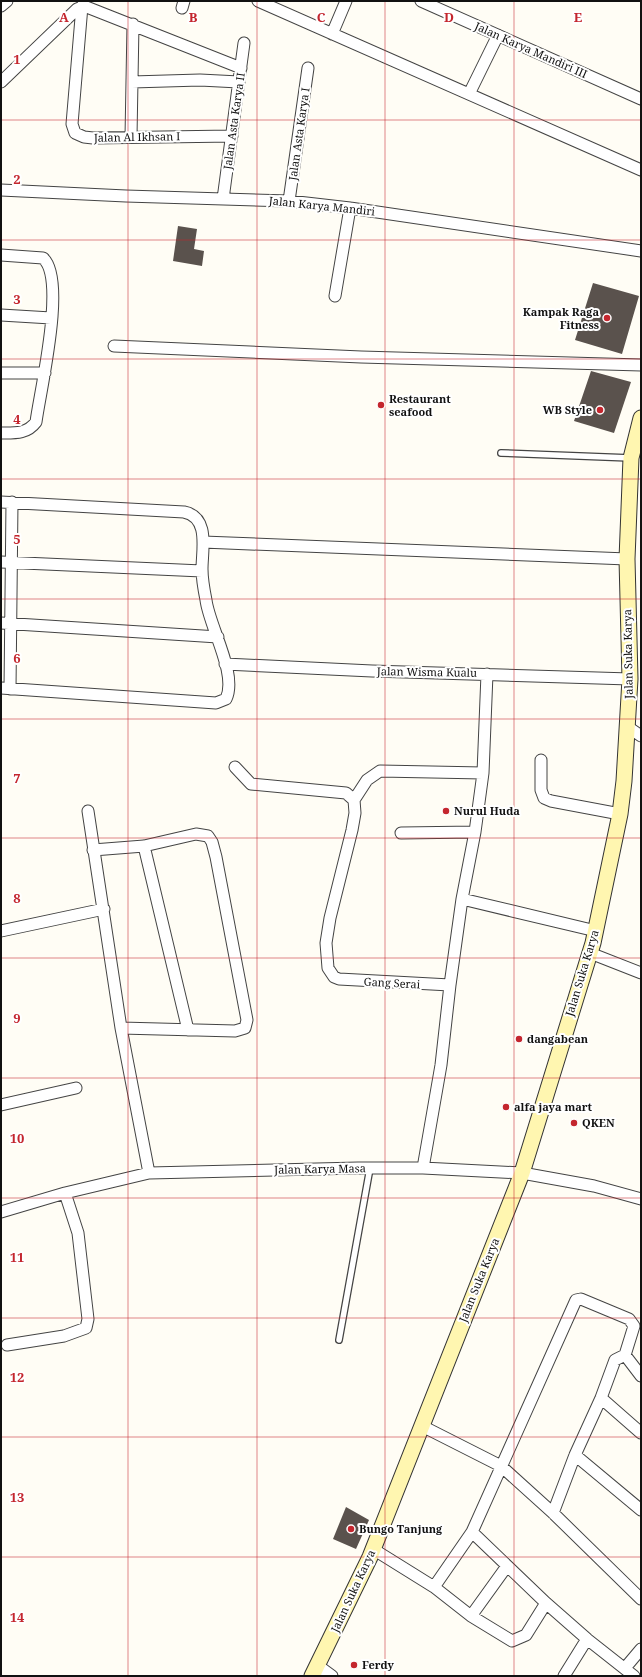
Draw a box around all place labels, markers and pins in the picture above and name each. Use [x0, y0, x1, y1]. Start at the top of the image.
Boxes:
place label: Kampak Raga Fitness [523, 304, 599, 332]
marker: Kampak Raga Fitness [602, 313, 612, 323]
place label: Restaurant seafood [389, 391, 451, 419]
marker: Restaurant seafood [376, 400, 386, 410]
place label: WB Style [543, 402, 592, 417]
marker: WB Style [595, 405, 605, 415]
place label: Nurul Huda [454, 803, 520, 818]
marker: Nurul Huda [441, 806, 451, 816]
place label: dangabean [527, 1031, 589, 1046]
marker: dangabean [514, 1034, 524, 1044]
place label: alfa jaya mart [514, 1099, 593, 1114]
marker: alfa jaya mart [501, 1102, 511, 1112]
place label: QKEN [582, 1115, 615, 1130]
marker: QKEN [569, 1118, 579, 1128]
place label: Bungo Tanjung [359, 1521, 443, 1536]
marker: Bungo Tanjung [346, 1524, 356, 1534]
place label: Ferdy [362, 1657, 395, 1672]
marker: Ferdy [349, 1660, 359, 1670]

